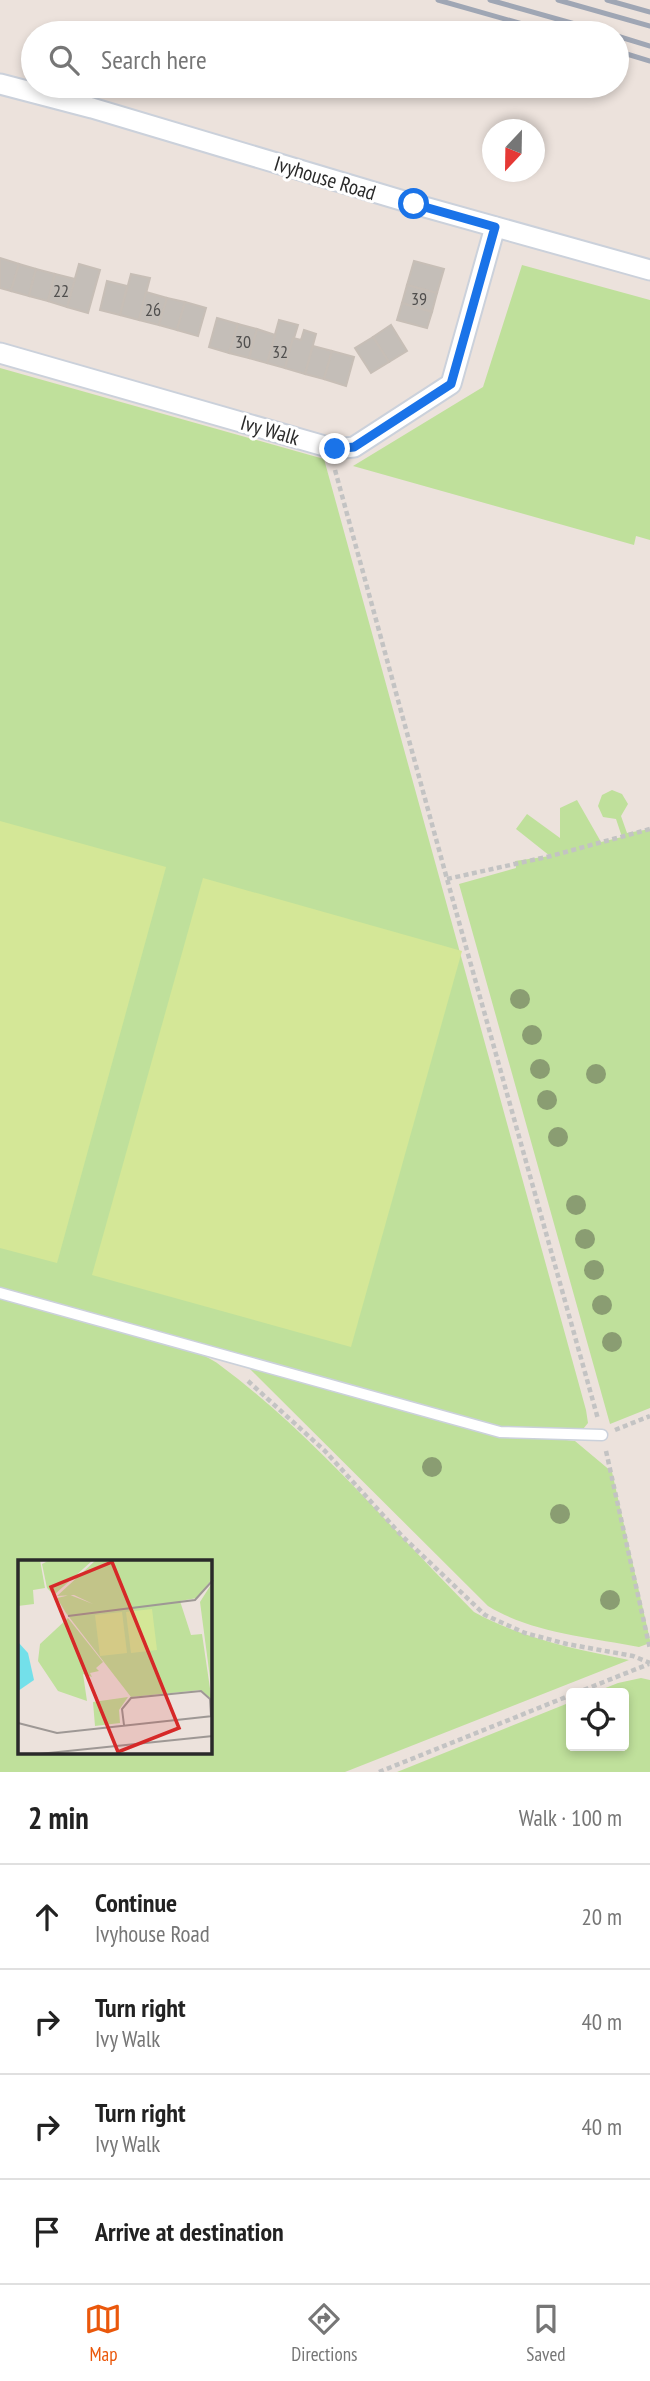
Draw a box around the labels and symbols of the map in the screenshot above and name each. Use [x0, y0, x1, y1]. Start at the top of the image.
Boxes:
north arrow [482, 119, 545, 182]
street label: Ivyhouse Road [271, 150, 379, 206]
route start [398, 188, 429, 219]
house number: 22 [53, 279, 69, 302]
house number: 39 [411, 287, 427, 310]
house number: 26 [145, 298, 161, 321]
house number: 30 [235, 330, 251, 353]
house number: 32 [272, 340, 288, 363]
street label: Ivy Walk [238, 409, 302, 451]
route end [319, 433, 350, 464]
inset map [18, 1560, 212, 1755]

